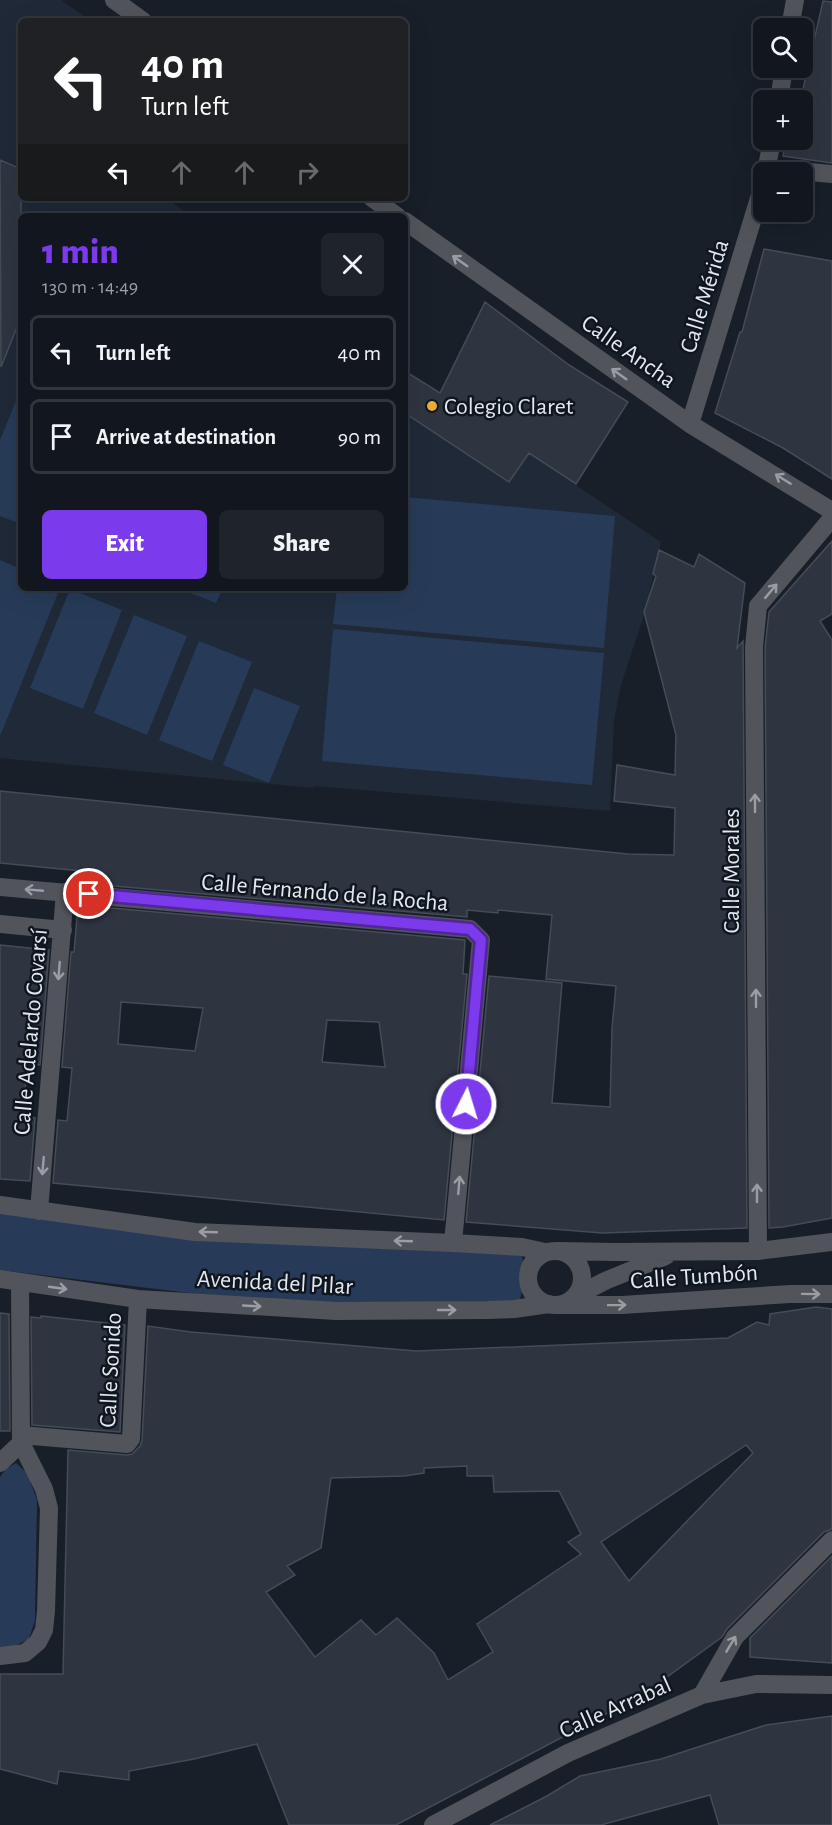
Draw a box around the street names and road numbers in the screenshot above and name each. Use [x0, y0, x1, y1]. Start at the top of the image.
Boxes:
street label: Calle Mérida [676, 237, 734, 356]
street label: Calle Ancha [577, 311, 680, 393]
street label: Calle Morales [720, 809, 744, 933]
street label: Calle Fernando de la Rocha [200, 870, 450, 916]
street label: Calle Adelardo Covarsí [10, 928, 52, 1136]
street label: Calle Tumbón [629, 1261, 759, 1293]
street label: Avenida del Pilar [196, 1267, 354, 1299]
street label: Calle Sonido [96, 1312, 126, 1428]
street label: Calle Arrabal [556, 1673, 675, 1743]

